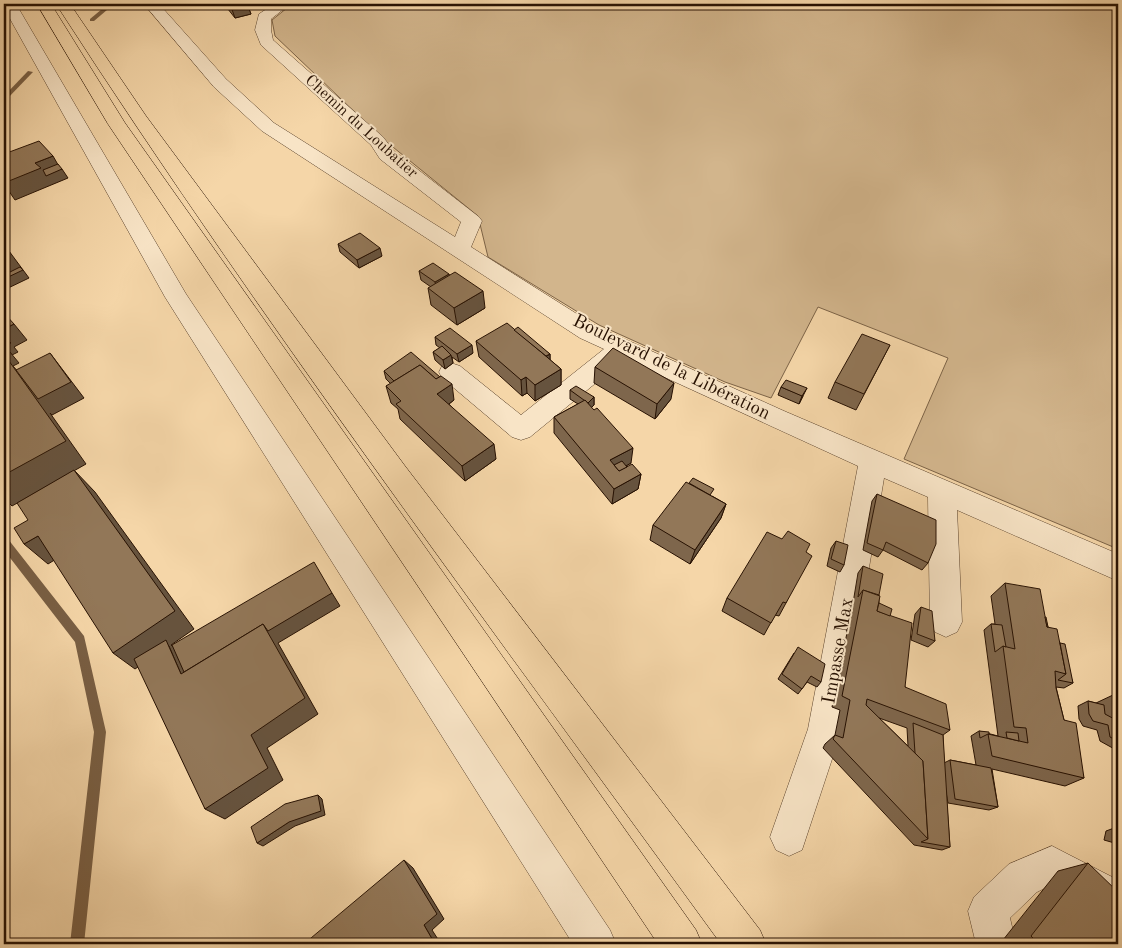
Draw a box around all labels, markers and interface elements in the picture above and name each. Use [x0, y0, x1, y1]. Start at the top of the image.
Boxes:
street label: Chemin du Loubatier [302, 72, 421, 182]
street label: Boulevard de la Libération [569, 312, 773, 424]
street label: Impasse Max [820, 596, 858, 706]

